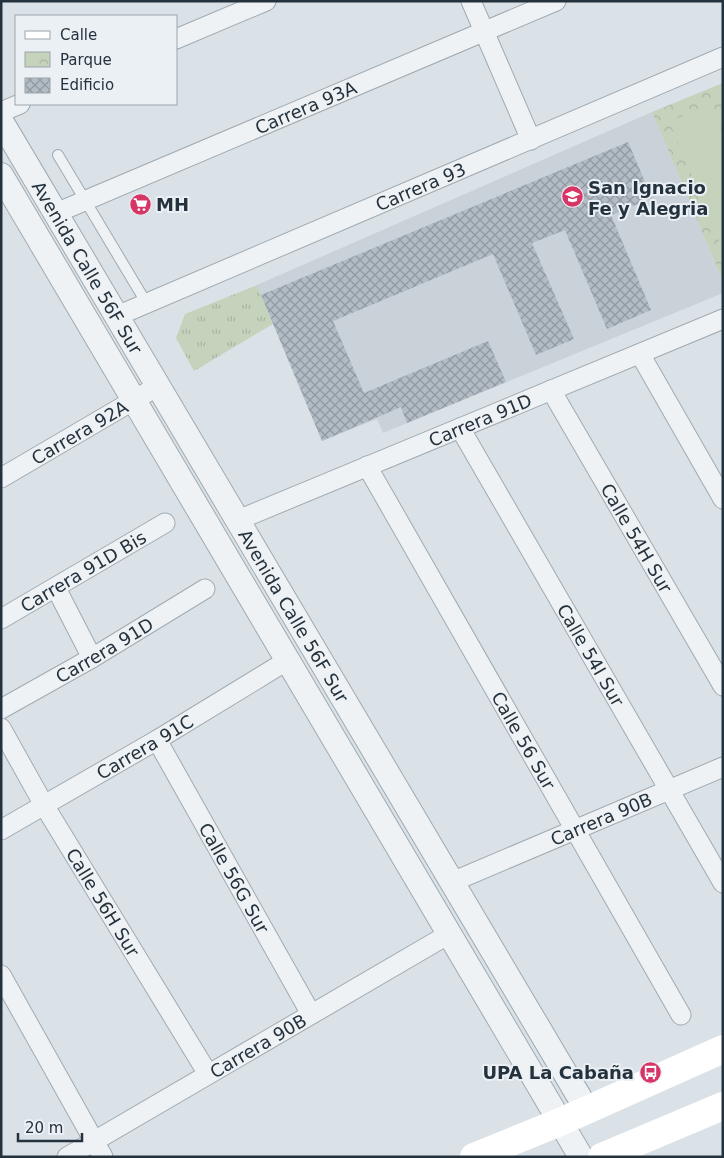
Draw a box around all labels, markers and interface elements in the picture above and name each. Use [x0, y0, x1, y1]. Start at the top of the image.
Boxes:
legend [15, 15, 178, 105]
text: Calle [60, 26, 97, 44]
text: Parque [60, 51, 112, 69]
text: Edificio [60, 76, 114, 94]
street label: Carrera 93A [252, 76, 360, 138]
street label: Carrera 93 [372, 158, 469, 215]
street label: Avenida Calle 56F Sur [28, 177, 147, 358]
place label: San Ignacio Fe y Alegria [588, 177, 708, 219]
school or university icon: San Ignacio Fe y Alegria [560, 185, 584, 209]
supermarket icon: MH [128, 192, 152, 216]
place label: MH [156, 194, 189, 215]
street label: Carrera 91D [425, 389, 535, 450]
street label: Carrera 92A [28, 395, 132, 468]
street label: Calle 54H Sur [597, 479, 677, 597]
street label: Avenida Calle 56F Sur [235, 525, 354, 706]
street label: Carrera 91D Bis [16, 526, 150, 616]
street label: Calle 54I Sur [553, 600, 629, 710]
street label: Carrera 91D [52, 613, 157, 687]
street label: Calle 56 Sur [488, 688, 560, 793]
street label: Carrera 91C [93, 710, 197, 783]
street label: Carrera 90B [547, 788, 655, 850]
street label: Calle 56G Sur [195, 819, 274, 937]
street label: Calle 56H Sur [62, 844, 145, 961]
street label: Carrera 90B [206, 1009, 310, 1082]
bus stop icon: UPA La Cabaña [638, 1060, 662, 1084]
place label: UPA La Cabaña [482, 1062, 634, 1083]
scale bar [18, 1110, 81, 1142]
text: 20 m [25, 1119, 63, 1137]

